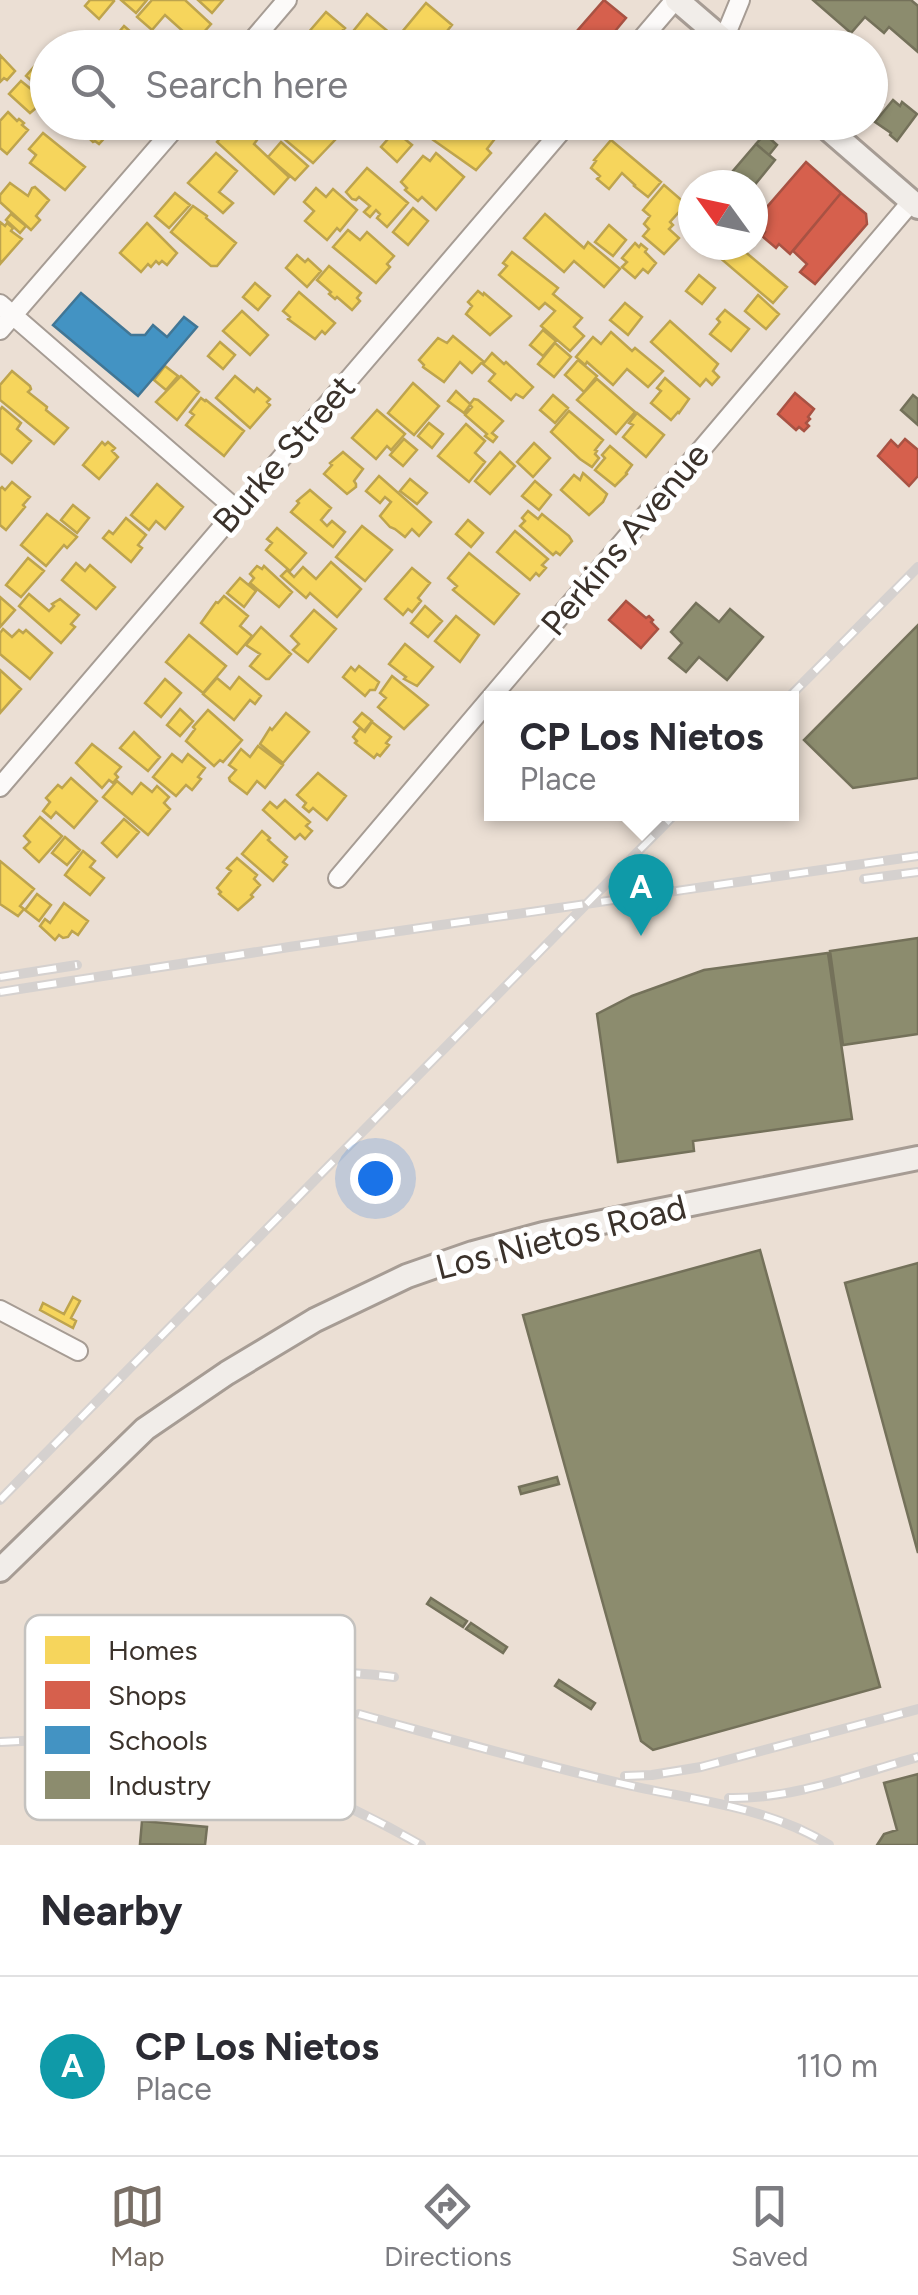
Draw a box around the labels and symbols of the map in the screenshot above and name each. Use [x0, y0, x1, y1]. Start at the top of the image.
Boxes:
north arrow [678, 170, 768, 260]
street label: Burke Street [204, 367, 364, 541]
street label: Perkins Avenue [532, 434, 718, 644]
pin: A [608, 854, 674, 936]
your location [350, 1153, 401, 1204]
street label: Los Nietos Road [431, 1186, 691, 1288]
legend [25, 1615, 355, 1820]
text: Homes [108, 1633, 197, 1667]
text: Shops [108, 1678, 187, 1712]
text: Schools [108, 1723, 208, 1757]
text: Industry [108, 1768, 211, 1802]

